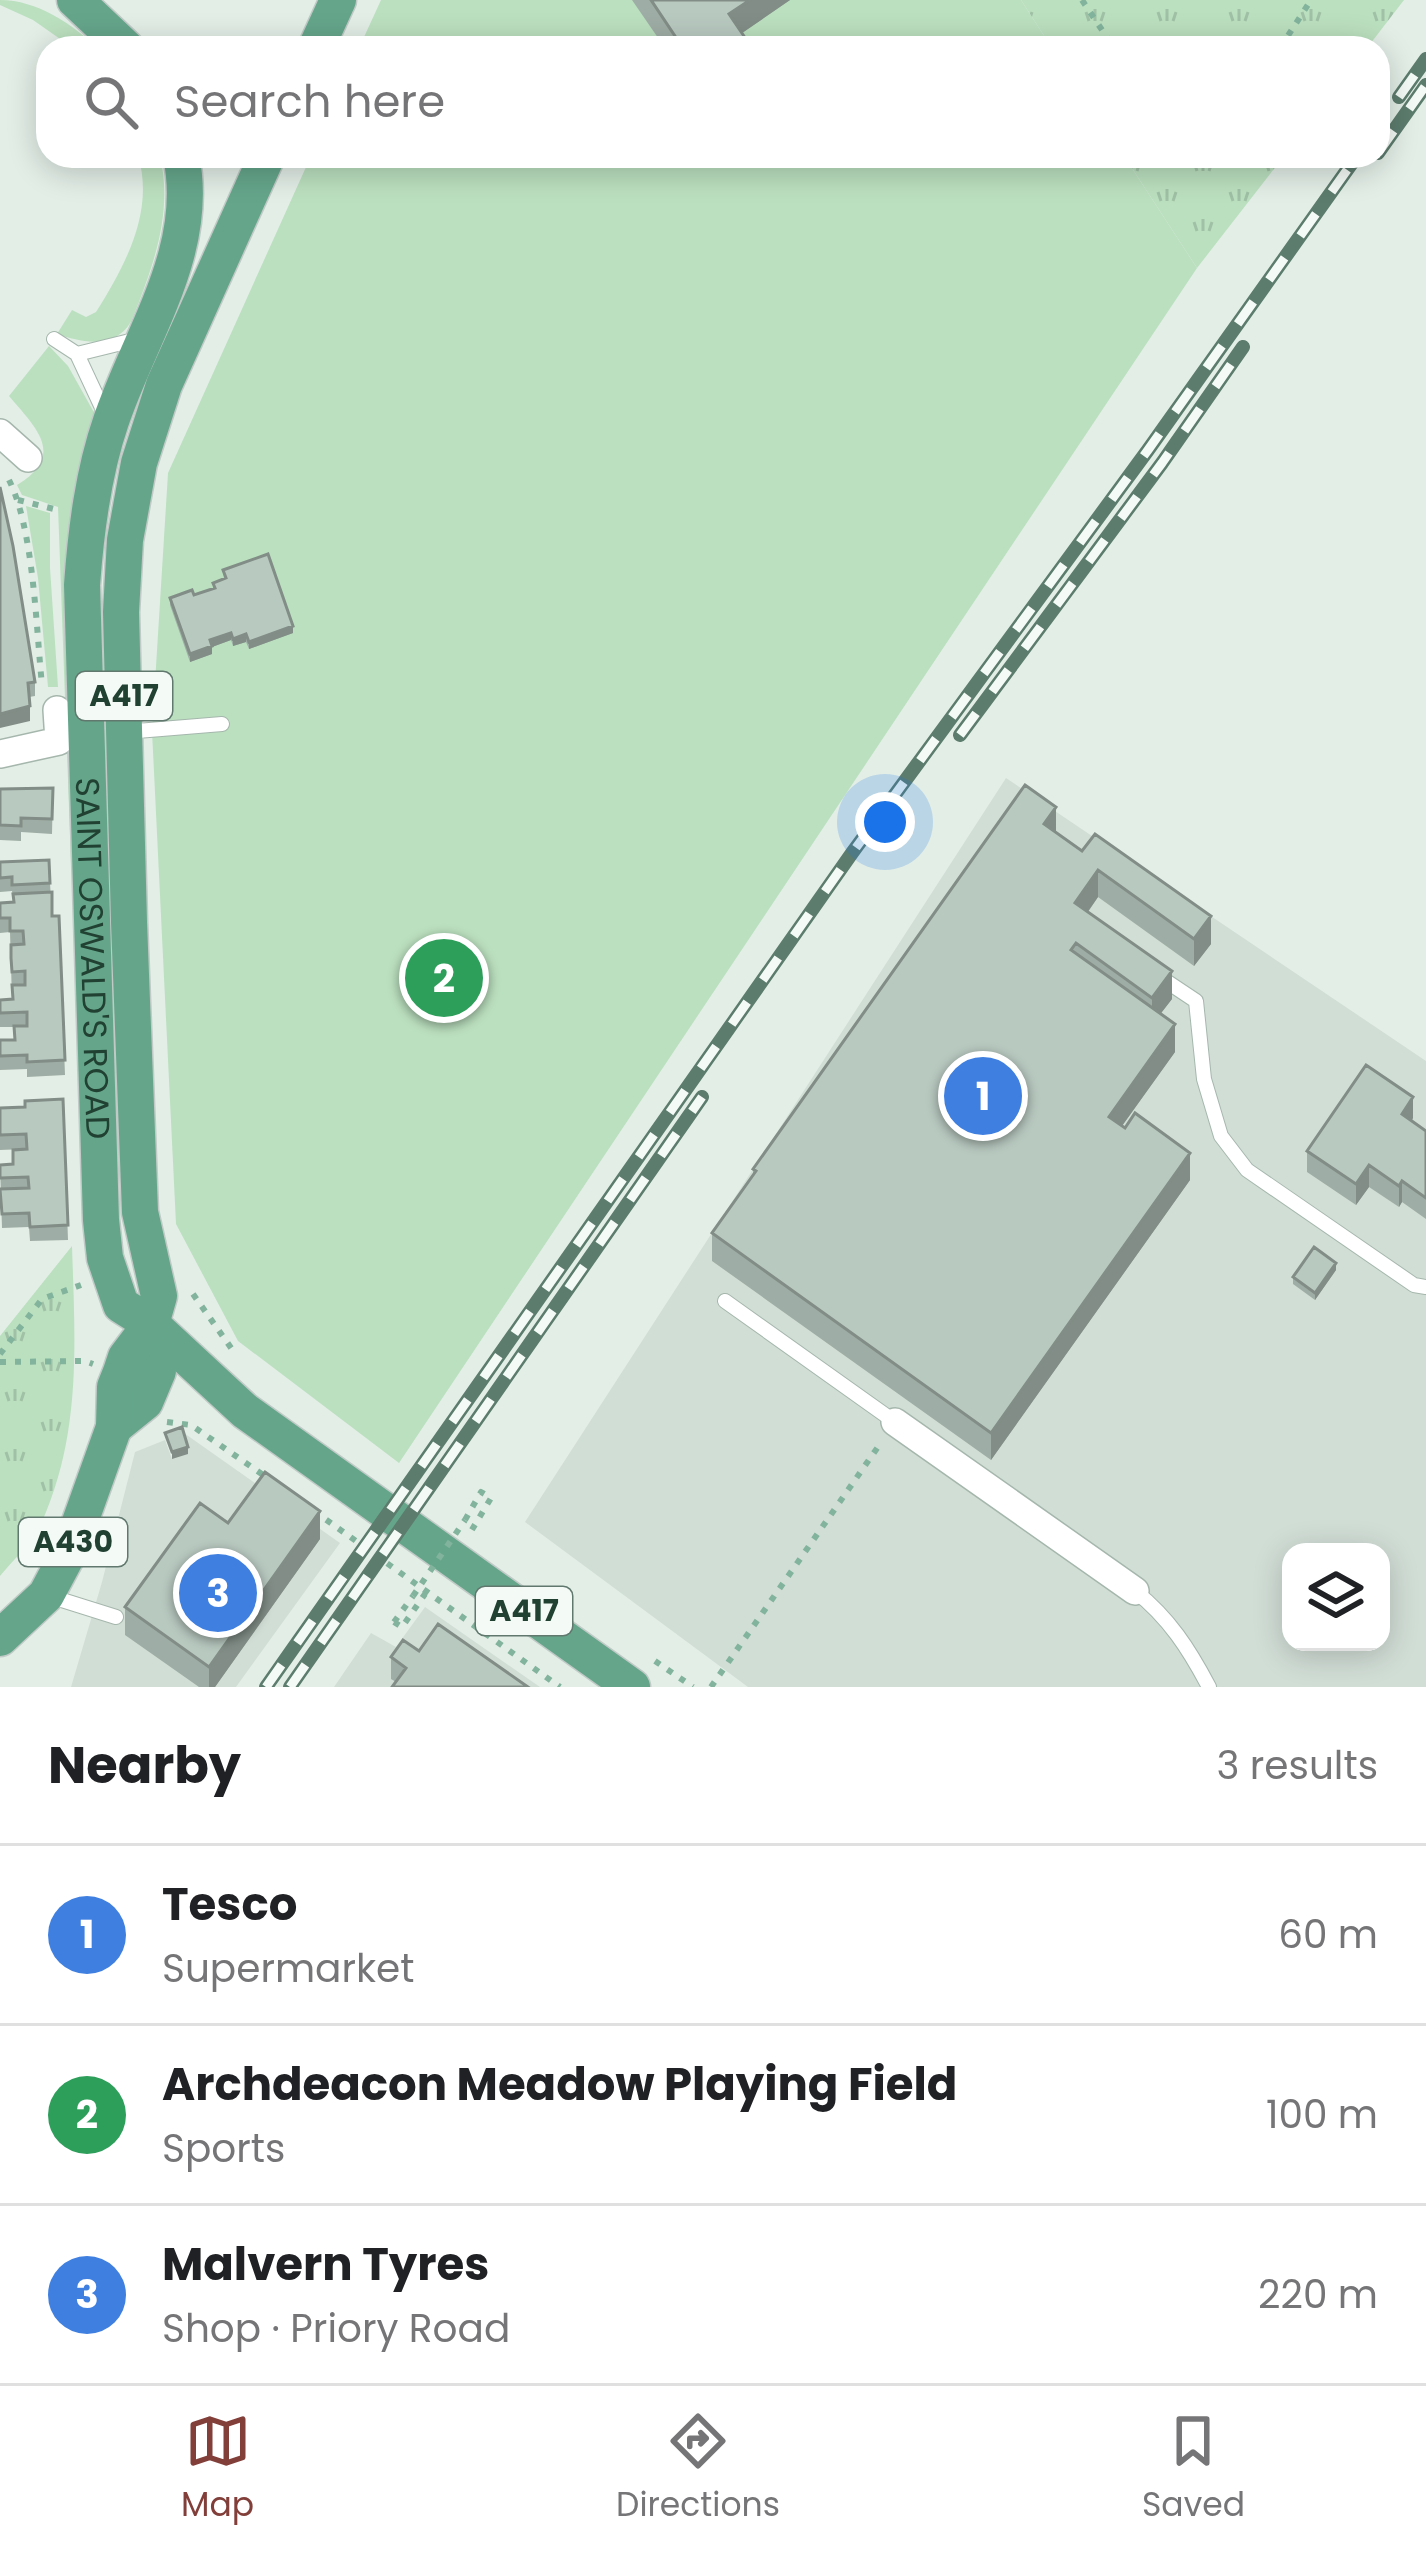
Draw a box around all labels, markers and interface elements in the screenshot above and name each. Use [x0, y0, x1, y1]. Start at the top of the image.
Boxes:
search box [36, 36, 1390, 168]
icon: search [78, 69, 144, 135]
text: Search here [174, 70, 445, 133]
road number: A417 [76, 672, 172, 720]
street label: SAINT OSWALD'S ROAD [64, 777, 122, 1140]
your location [855, 792, 915, 852]
pin: 2 [405, 933, 483, 1023]
pin: 1 [944, 1051, 1022, 1141]
road number: A430 [19, 1518, 127, 1566]
map controls [1282, 1543, 1390, 1651]
button: layers [1282, 1543, 1390, 1651]
pin: 3 [179, 1548, 257, 1638]
road number: A417 [476, 1587, 572, 1635]
text: Nearby [48, 1729, 241, 1801]
text: 3 results [1216, 1738, 1378, 1793]
text: Tesco [162, 1873, 297, 1936]
text: 1 [80, 1907, 94, 1962]
text: 60 m [1278, 1907, 1378, 1962]
text: Supermarket [162, 1941, 415, 1996]
text: Archdeacon Meadow Playing Field [162, 2053, 957, 2116]
text: 2 [76, 2087, 98, 2142]
text: 100 m [1266, 2087, 1378, 2142]
text: Sports [162, 2121, 285, 2176]
text: Malvern Tyres [162, 2233, 489, 2296]
text: 3 [75, 2267, 99, 2322]
text: 220 m [1258, 2267, 1378, 2322]
text: Shop · Priory Road [162, 2301, 510, 2356]
tab: Map [181, 2408, 254, 2530]
tab: Directions [616, 2408, 780, 2530]
tab: Saved [1142, 2408, 1245, 2530]

